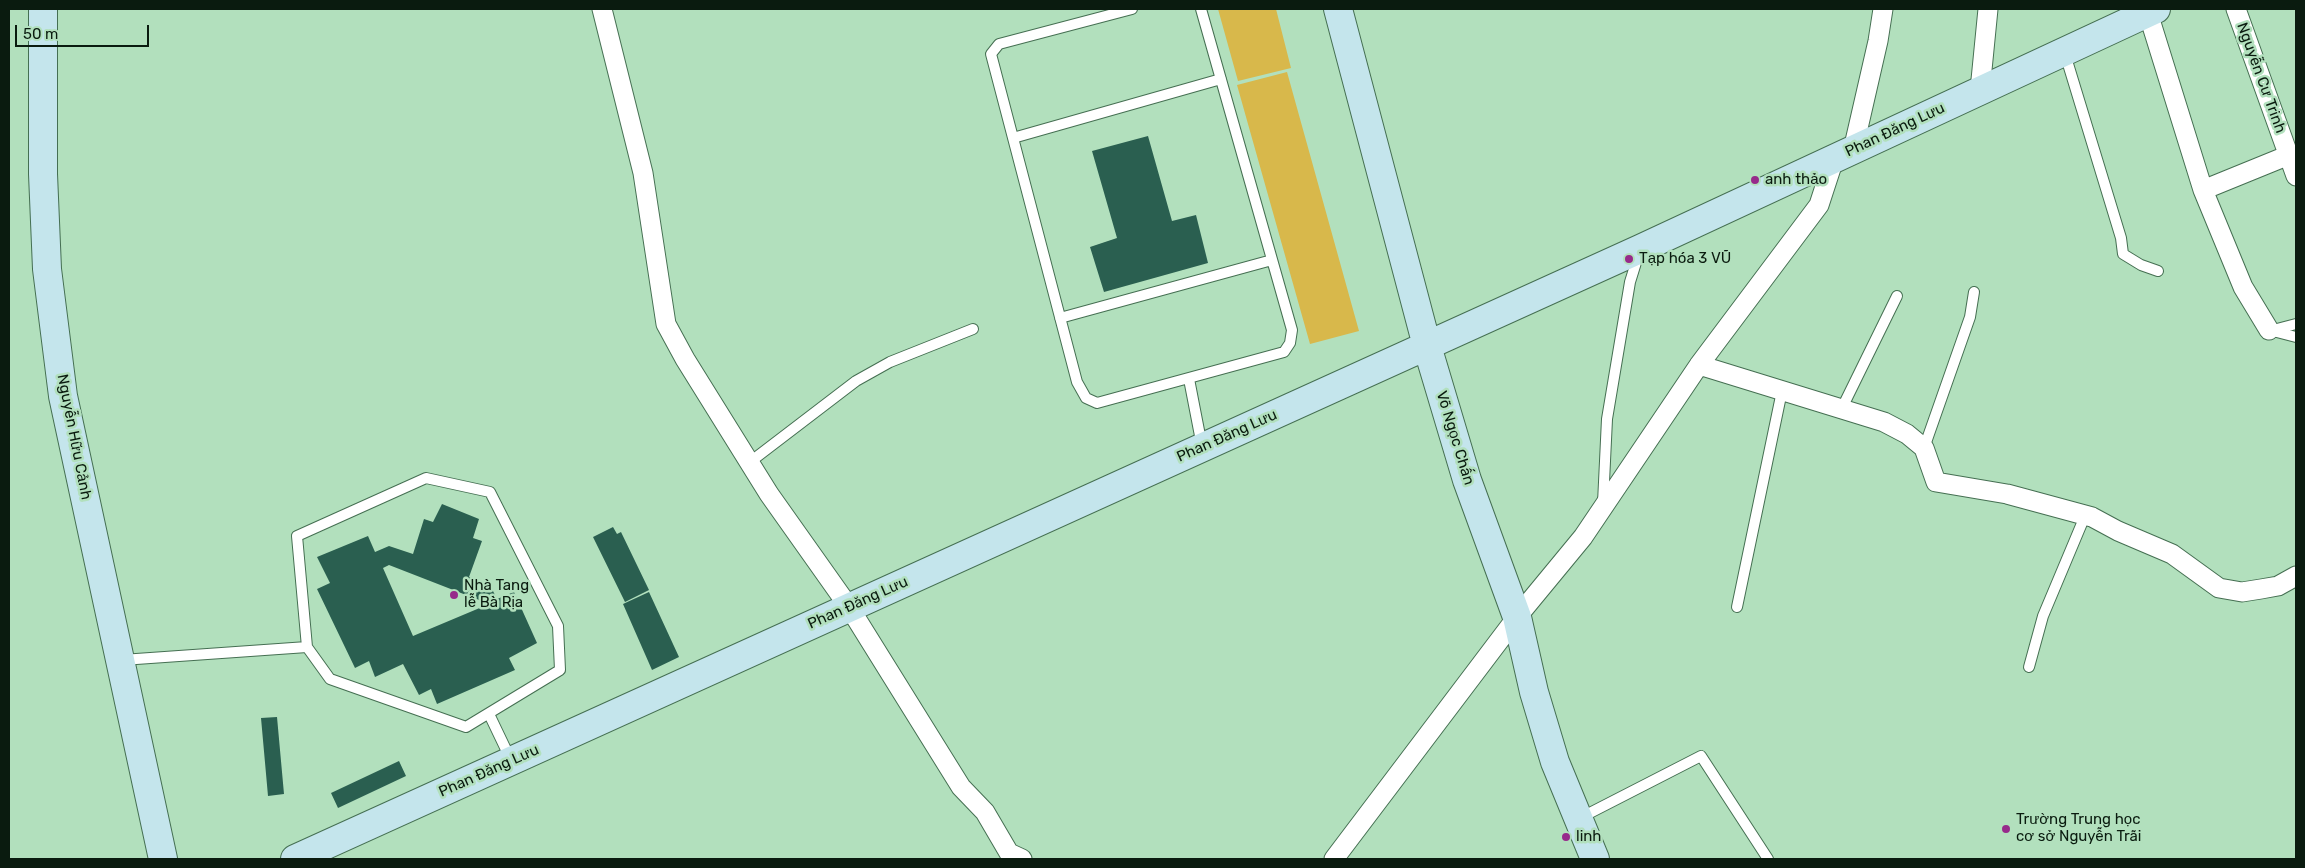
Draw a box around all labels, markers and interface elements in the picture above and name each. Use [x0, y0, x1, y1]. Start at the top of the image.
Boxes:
scale bar [18, 15, 151, 47]
street label: Nguyễn Cư Trinh [2233, 20, 2289, 136]
text: 50 m [23, 25, 58, 43]
street label: Phan Đăng Lưu [1842, 99, 1948, 161]
place label: anh thảo [1765, 171, 1827, 189]
marker: anh thảo [1749, 174, 1761, 186]
place label: Tạp hóa 3 VŨ [1639, 250, 1731, 268]
marker: Tạp hóa 3 VŨ [1623, 253, 1635, 265]
street label: Nguyễn Hữu Cảnh [53, 373, 95, 501]
street label: Võ Ngọc Chấn [1432, 389, 1478, 487]
street label: Phan Đăng Lưu [1174, 406, 1280, 466]
street label: Phan Đăng Lưu [805, 573, 911, 633]
place label: Nhà Tang lễ Bà Rịa [464, 577, 529, 612]
marker: Nhà Tang lễ Bà Rịa [448, 589, 460, 601]
street label: Phan Đăng Lưu [436, 741, 542, 801]
place label: Trường Trung học cơ sở Nguyễn Trãi [2016, 811, 2141, 846]
marker: Trường Trung học cơ sở Nguyễn Trãi [2000, 823, 2012, 835]
place label: linh [1576, 828, 1601, 846]
marker: linh [1560, 831, 1572, 843]

